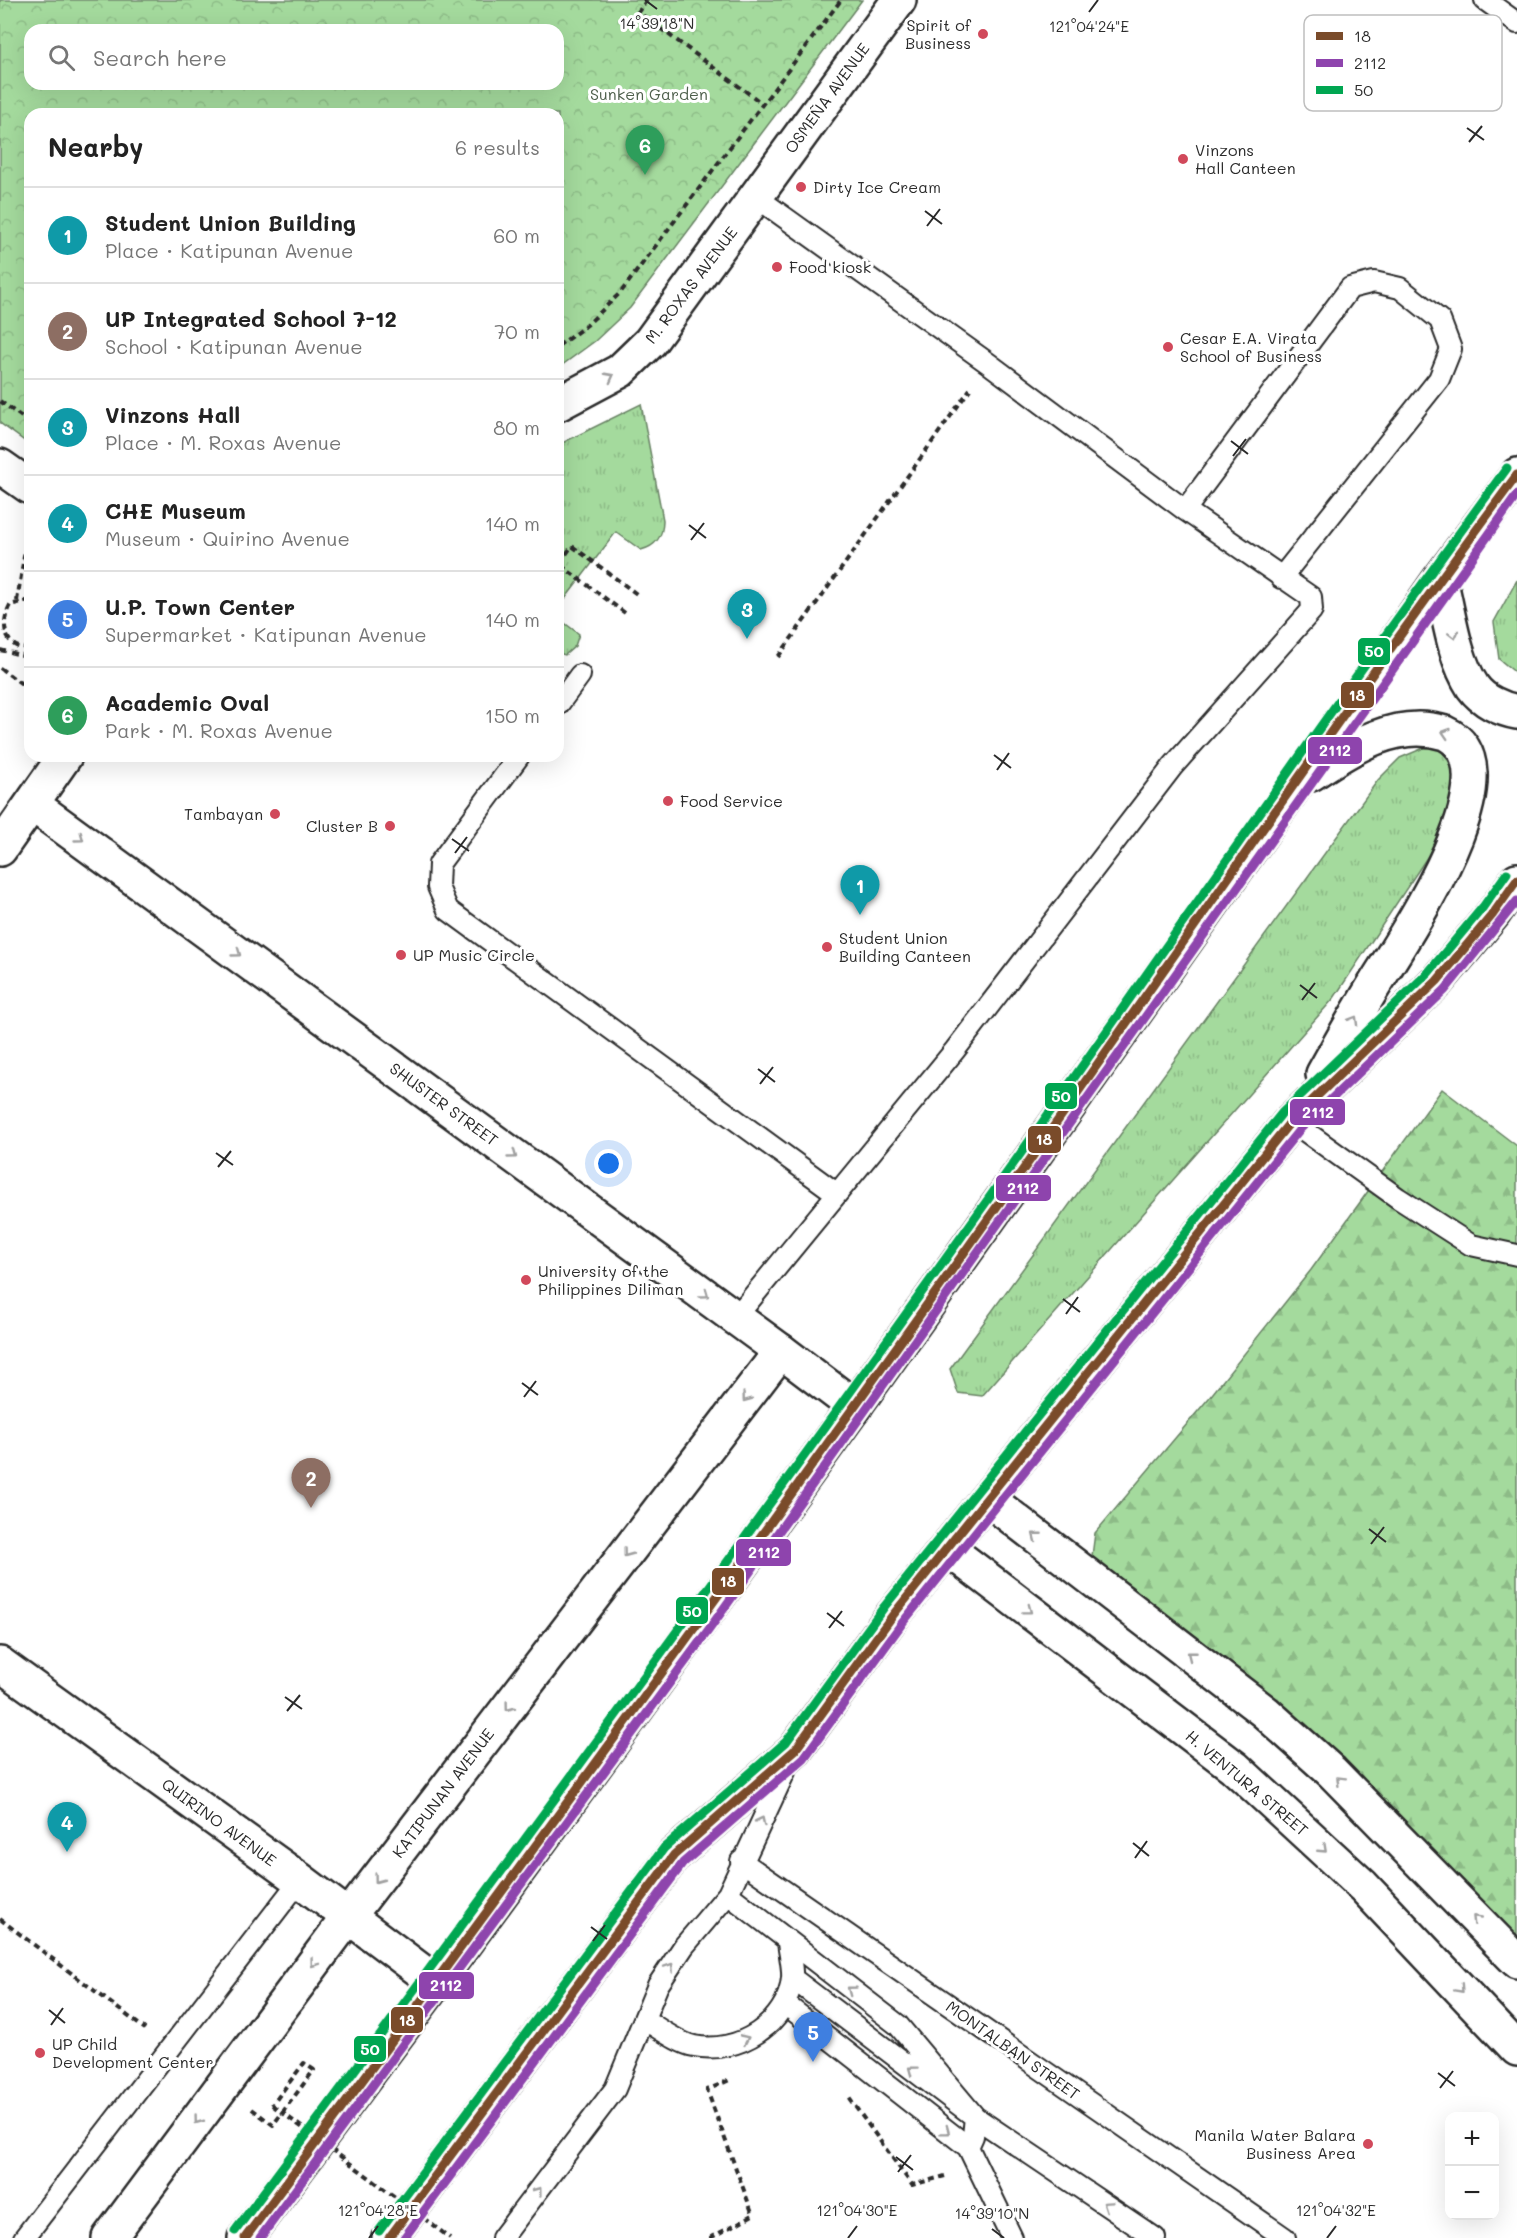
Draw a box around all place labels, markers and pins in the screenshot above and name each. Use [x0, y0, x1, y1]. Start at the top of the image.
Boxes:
place label: Spirit of Business [905, 14, 972, 53]
marker: Spirit of Business [976, 27, 990, 41]
pin: 6 [626, 126, 664, 175]
place label: Vinzons Hall Canteen [1195, 139, 1296, 178]
marker: Vinzons Hall Canteen [1176, 152, 1190, 166]
place label: Dirty Ice Cream [813, 176, 941, 197]
marker: Dirty Ice Cream [794, 180, 808, 194]
place label: Food kiosk [789, 256, 871, 277]
marker: Food kiosk [770, 260, 784, 274]
place label: Cesar E.A. Virata School of Business [1180, 327, 1322, 366]
marker: Cesar E.A. Virata School of Business [1161, 340, 1175, 354]
pin: 3 [728, 590, 766, 639]
place label: Food Service [680, 790, 783, 811]
marker: Food Service [661, 794, 675, 808]
place label: Tambayan [184, 803, 263, 824]
marker: Tambayan [268, 807, 282, 821]
place label: Cluster B [306, 815, 378, 836]
marker: Cluster B [383, 819, 397, 833]
pin: 1 [840, 866, 880, 915]
place label: Student Union Building Canteen [839, 927, 971, 966]
marker: Student Union Building Canteen [820, 940, 834, 954]
place label: UP Music Circle [413, 944, 535, 965]
marker: UP Music Circle [394, 948, 408, 962]
place label: University of the Philippines Diliman [538, 1260, 683, 1299]
marker: University of the Philippines Diliman [519, 1273, 533, 1287]
pin: 2 [292, 1458, 330, 1508]
pin: 4 [48, 1802, 86, 1852]
pin: 5 [794, 2012, 832, 2062]
place label: UP Child Development Center [52, 2033, 214, 2072]
marker: UP Child Development Center [33, 2046, 47, 2060]
place label: Manila Water Balara Business Area [1194, 2124, 1356, 2163]
marker: Manila Water Balara Business Area [1361, 2137, 1375, 2151]

